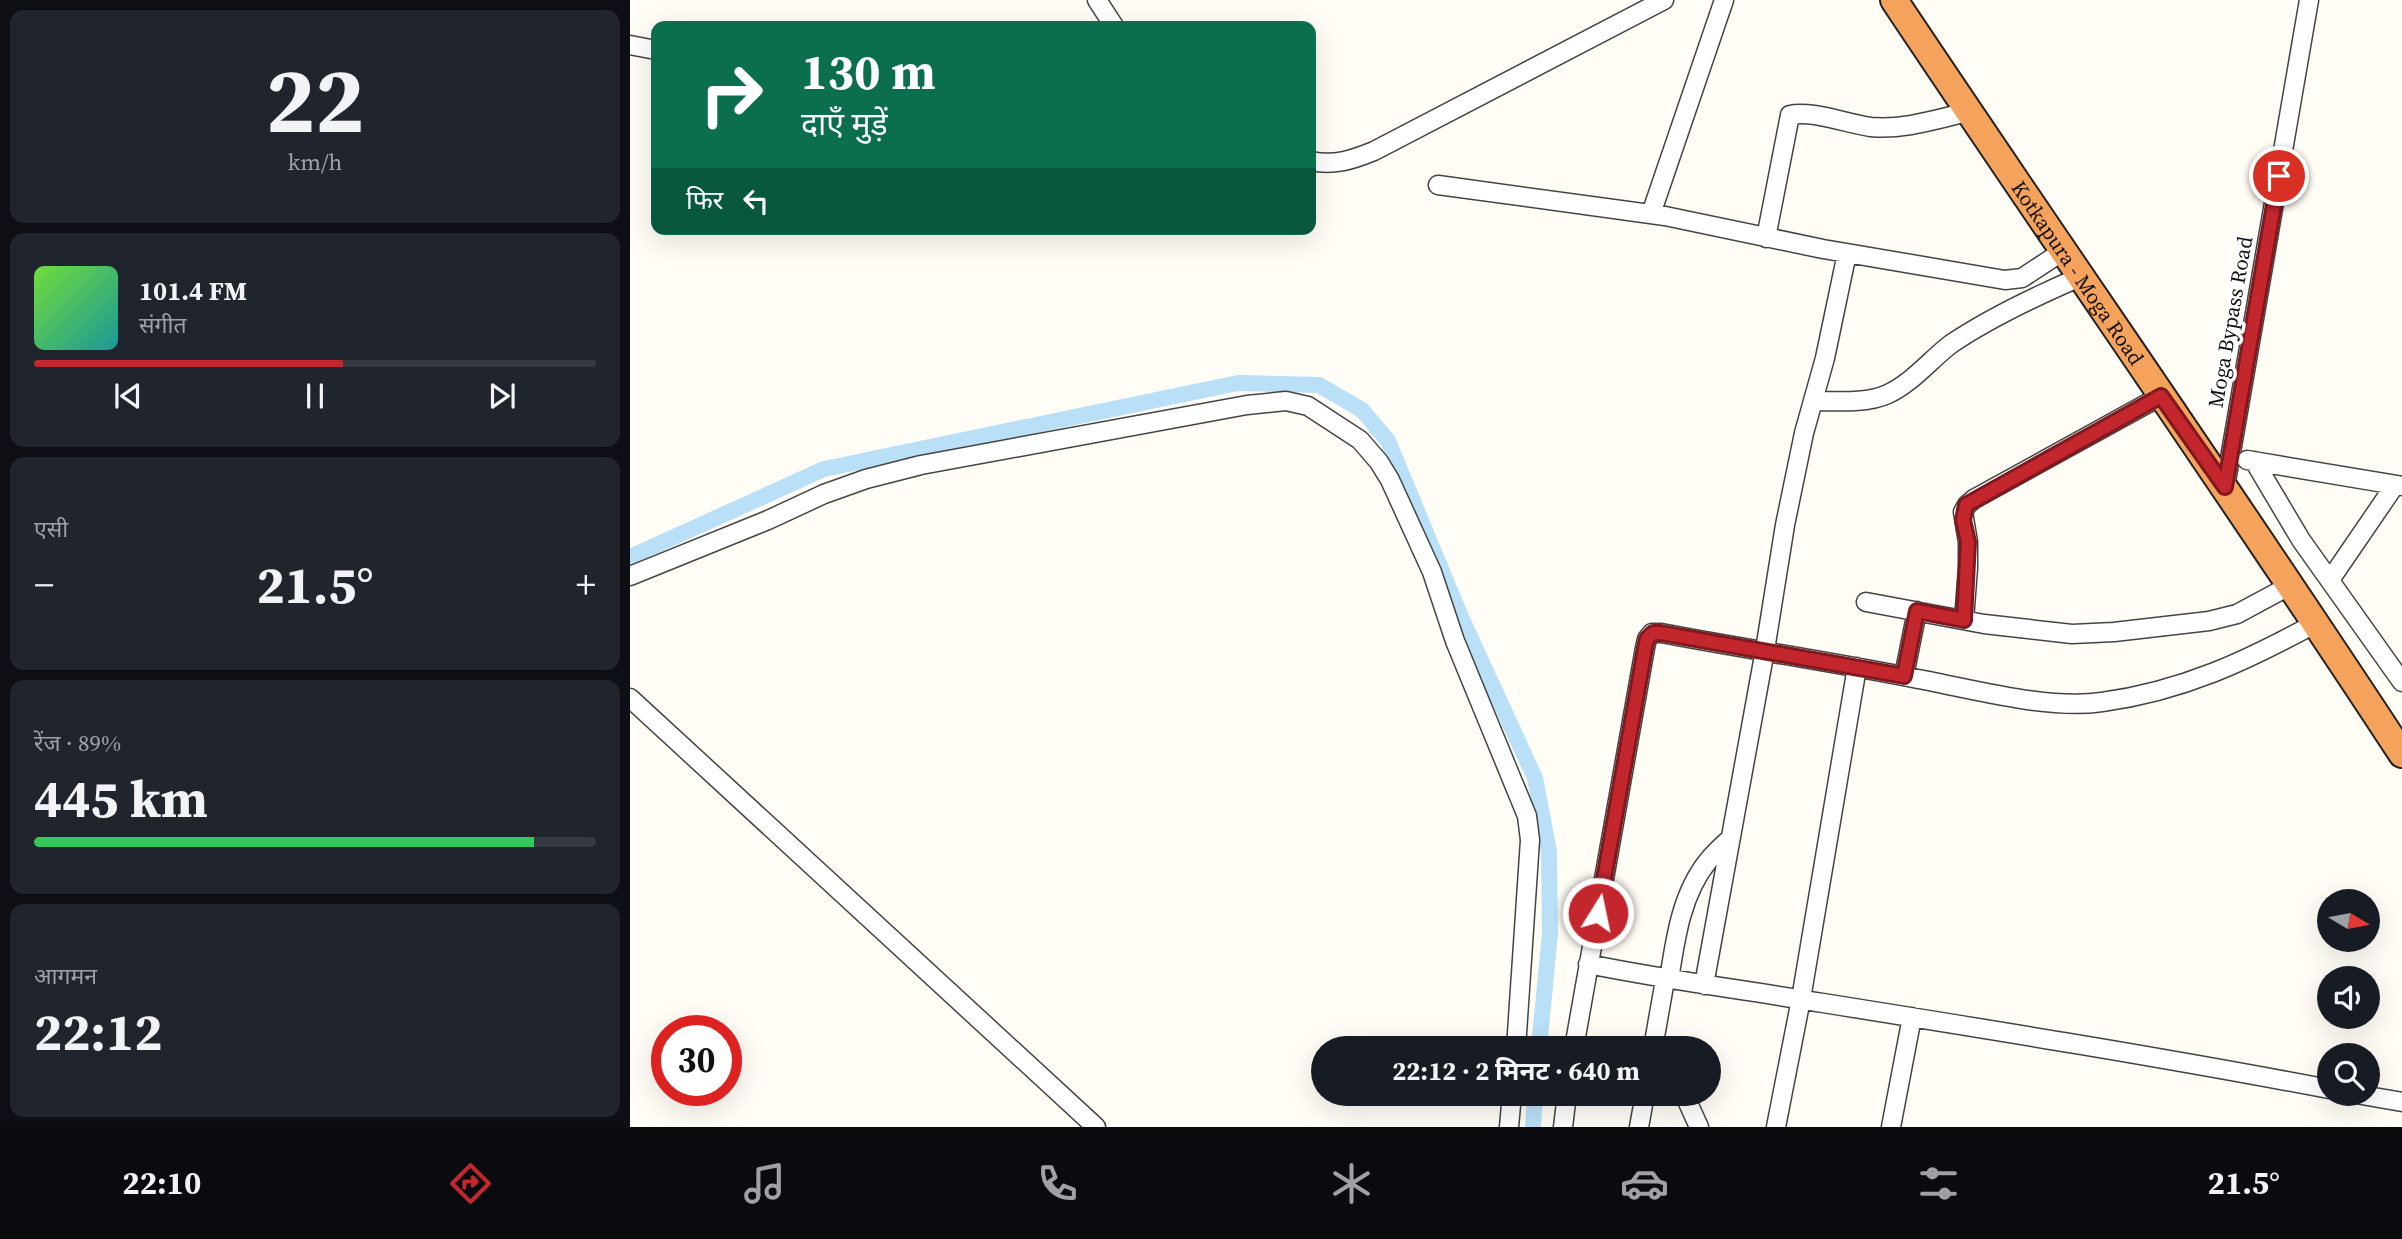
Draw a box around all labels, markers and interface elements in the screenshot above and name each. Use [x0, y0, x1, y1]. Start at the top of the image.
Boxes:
text: 22 [266, 38, 364, 162]
text: 130 m [801, 38, 936, 105]
icon: right [686, 49, 777, 140]
text: दाएँ मुड़ें [801, 102, 888, 146]
text: km/h [288, 146, 342, 178]
pin [2249, 146, 2309, 206]
icon: arrive [2260, 157, 2298, 195]
street label: Kotkapura - Moga Road [2005, 175, 2151, 371]
text: फिर [686, 182, 723, 218]
icon: left [737, 182, 775, 220]
street label: Moga Bypass Road [2201, 234, 2259, 410]
text: 101.4 FM [139, 273, 247, 309]
text: संगीत [139, 309, 187, 341]
icon: previous [109, 377, 147, 415]
icon: pause [296, 377, 334, 415]
icon: next [483, 377, 521, 415]
text: एसी [34, 513, 68, 545]
text: 21.5° [256, 549, 374, 620]
text: − [34, 559, 54, 611]
text: + [576, 559, 596, 611]
text: रेंज · 89% [34, 727, 121, 759]
text: 445 km [34, 763, 208, 834]
position arrow [1561, 876, 1635, 950]
north arrow [2317, 889, 2380, 952]
map controls [2317, 889, 2380, 1106]
text: आगमन [34, 960, 97, 992]
button: sound [2317, 966, 2380, 1029]
text: 22:12 [34, 996, 162, 1067]
speed limit sign: 30 [651, 1015, 742, 1106]
button: search [2317, 1043, 2380, 1106]
text: 22:12 · 2 मिनट · 640 m [1392, 1053, 1640, 1089]
icon: directions [446, 1159, 495, 1208]
icon: music [740, 1159, 789, 1208]
icon: phone [1033, 1159, 1082, 1208]
icon: climate [1327, 1159, 1376, 1208]
icon: car [1620, 1159, 1669, 1208]
icon: filters [1914, 1159, 1963, 1208]
text: 22:10 [122, 1161, 201, 1205]
text: 21.5° [2208, 1161, 2280, 1205]

